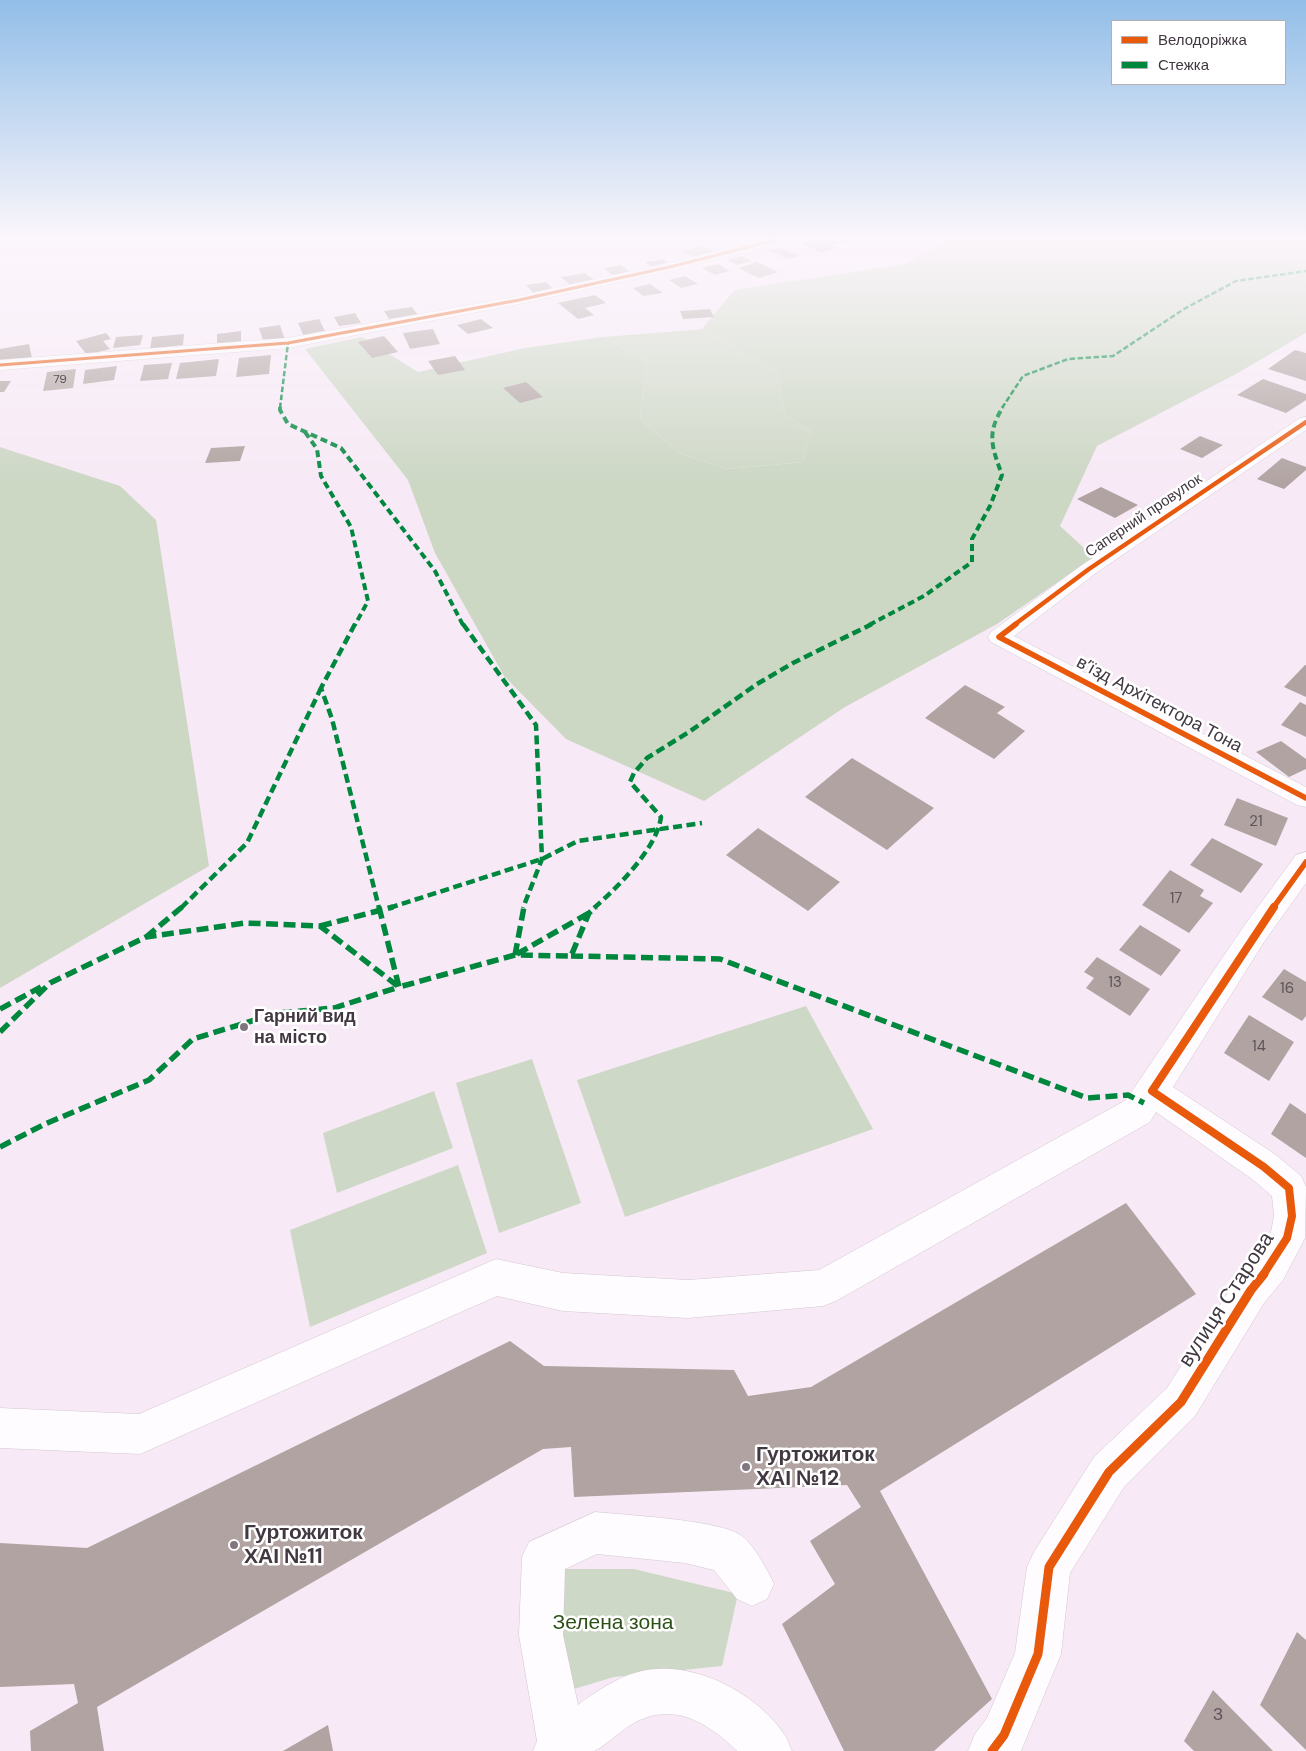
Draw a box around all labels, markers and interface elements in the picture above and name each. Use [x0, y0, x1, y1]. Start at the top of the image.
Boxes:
legend [1111, 20, 1286, 85]
text: Велодоріжка [1158, 30, 1247, 50]
text: Стежка [1158, 55, 1209, 75]
house number: 79 [53, 373, 67, 387]
street label: Саперний провулок [1082, 470, 1206, 562]
street label: в’їзд Архітектора Тона [1072, 652, 1246, 758]
house number: 21 [1249, 813, 1263, 831]
house number: 17 [1170, 890, 1182, 908]
house number: 13 [1108, 974, 1122, 992]
house number: 16 [1280, 980, 1294, 998]
place label: Гарний вид на місто [254, 1006, 356, 1048]
marker: Гарний вид на місто [238, 1021, 250, 1033]
house number: 14 [1252, 1038, 1266, 1056]
street label: вулиця Старова [1174, 1228, 1280, 1372]
place label: Гуртожиток ХАІ №12 [756, 1442, 875, 1492]
marker: Гуртожиток ХАІ №12 [740, 1461, 752, 1473]
place label: Гуртожиток ХАІ №11 [244, 1520, 363, 1570]
marker: Гуртожиток ХАІ №11 [228, 1539, 240, 1551]
park label: Зелена зона [553, 1610, 673, 1636]
house number: 3 [1213, 1704, 1223, 1726]

